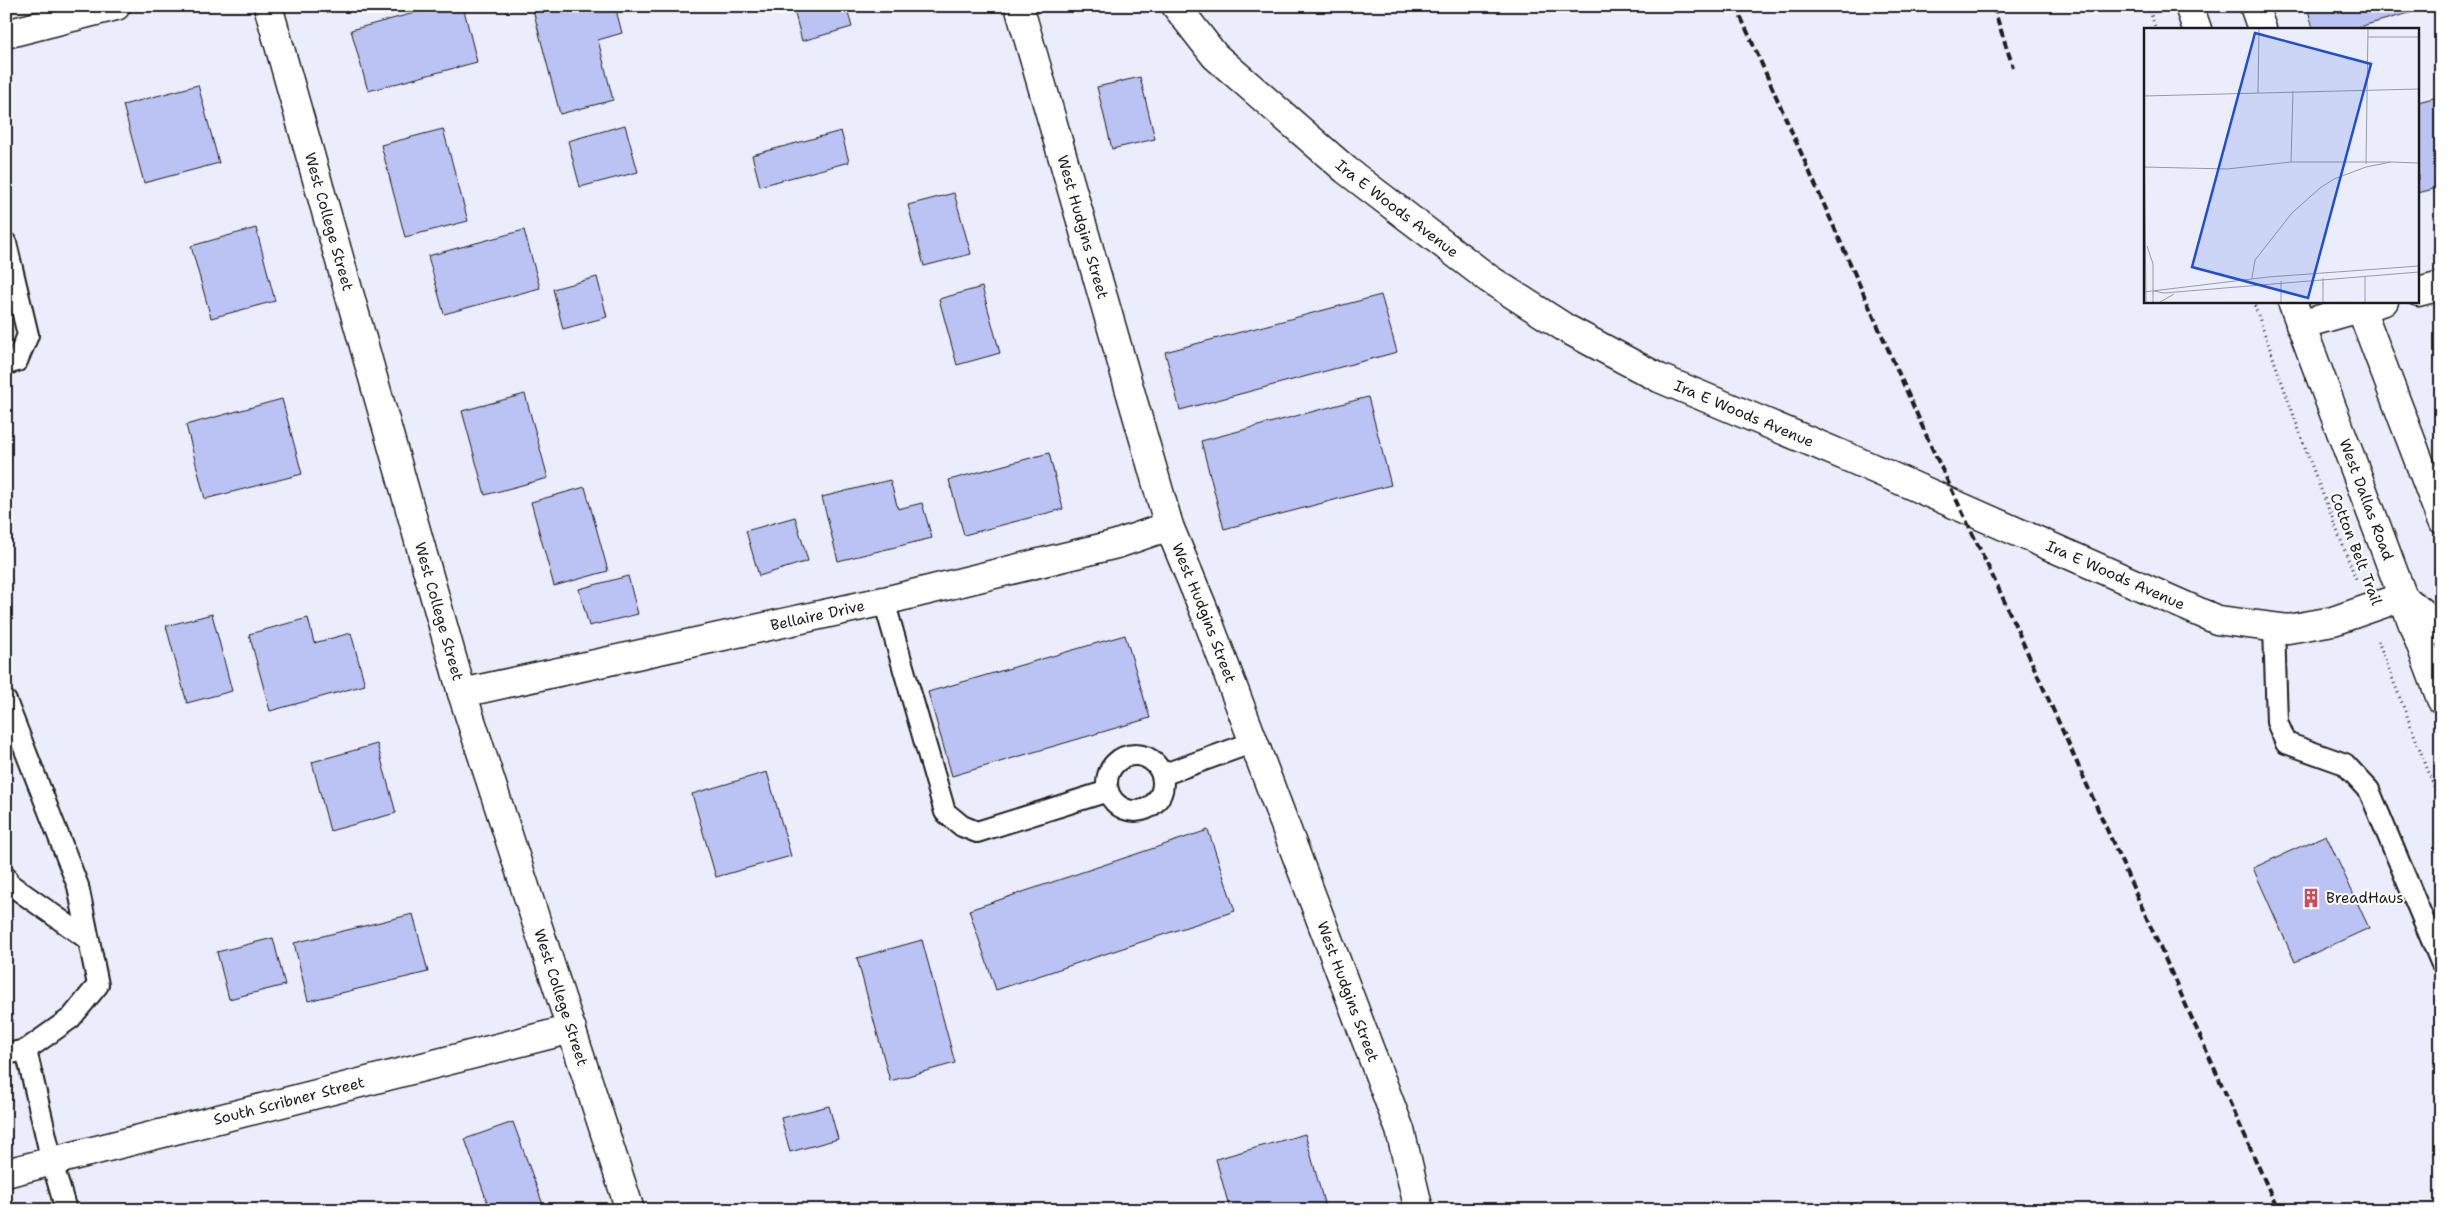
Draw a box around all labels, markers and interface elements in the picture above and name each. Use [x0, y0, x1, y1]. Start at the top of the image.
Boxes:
inset map [2144, 28, 2420, 302]
street label: West College Street [300, 150, 358, 293]
street label: West Hudgins Street [1053, 153, 1113, 301]
street label: Ira E Woods Avenue [1331, 155, 1462, 262]
street label: Ira E Woods Avenue [1671, 375, 1817, 452]
street label: West Dallas Road [2334, 436, 2398, 564]
street label: Cotton Belt Trail [2325, 490, 2387, 608]
street label: Ira E Woods Avenue [2043, 536, 2188, 615]
street label: West College Street [410, 540, 468, 683]
street label: West Hudgins Street [1167, 540, 1240, 686]
street label: Bellaire Drive [769, 595, 867, 635]
building icon: BreadHaus [2300, 887, 2322, 909]
place label: BreadHaus [2326, 888, 2404, 908]
street label: West Hudgins Street [1312, 918, 1383, 1065]
street label: West College Street [529, 926, 593, 1069]
street label: South Scribner Street [211, 1072, 367, 1130]

